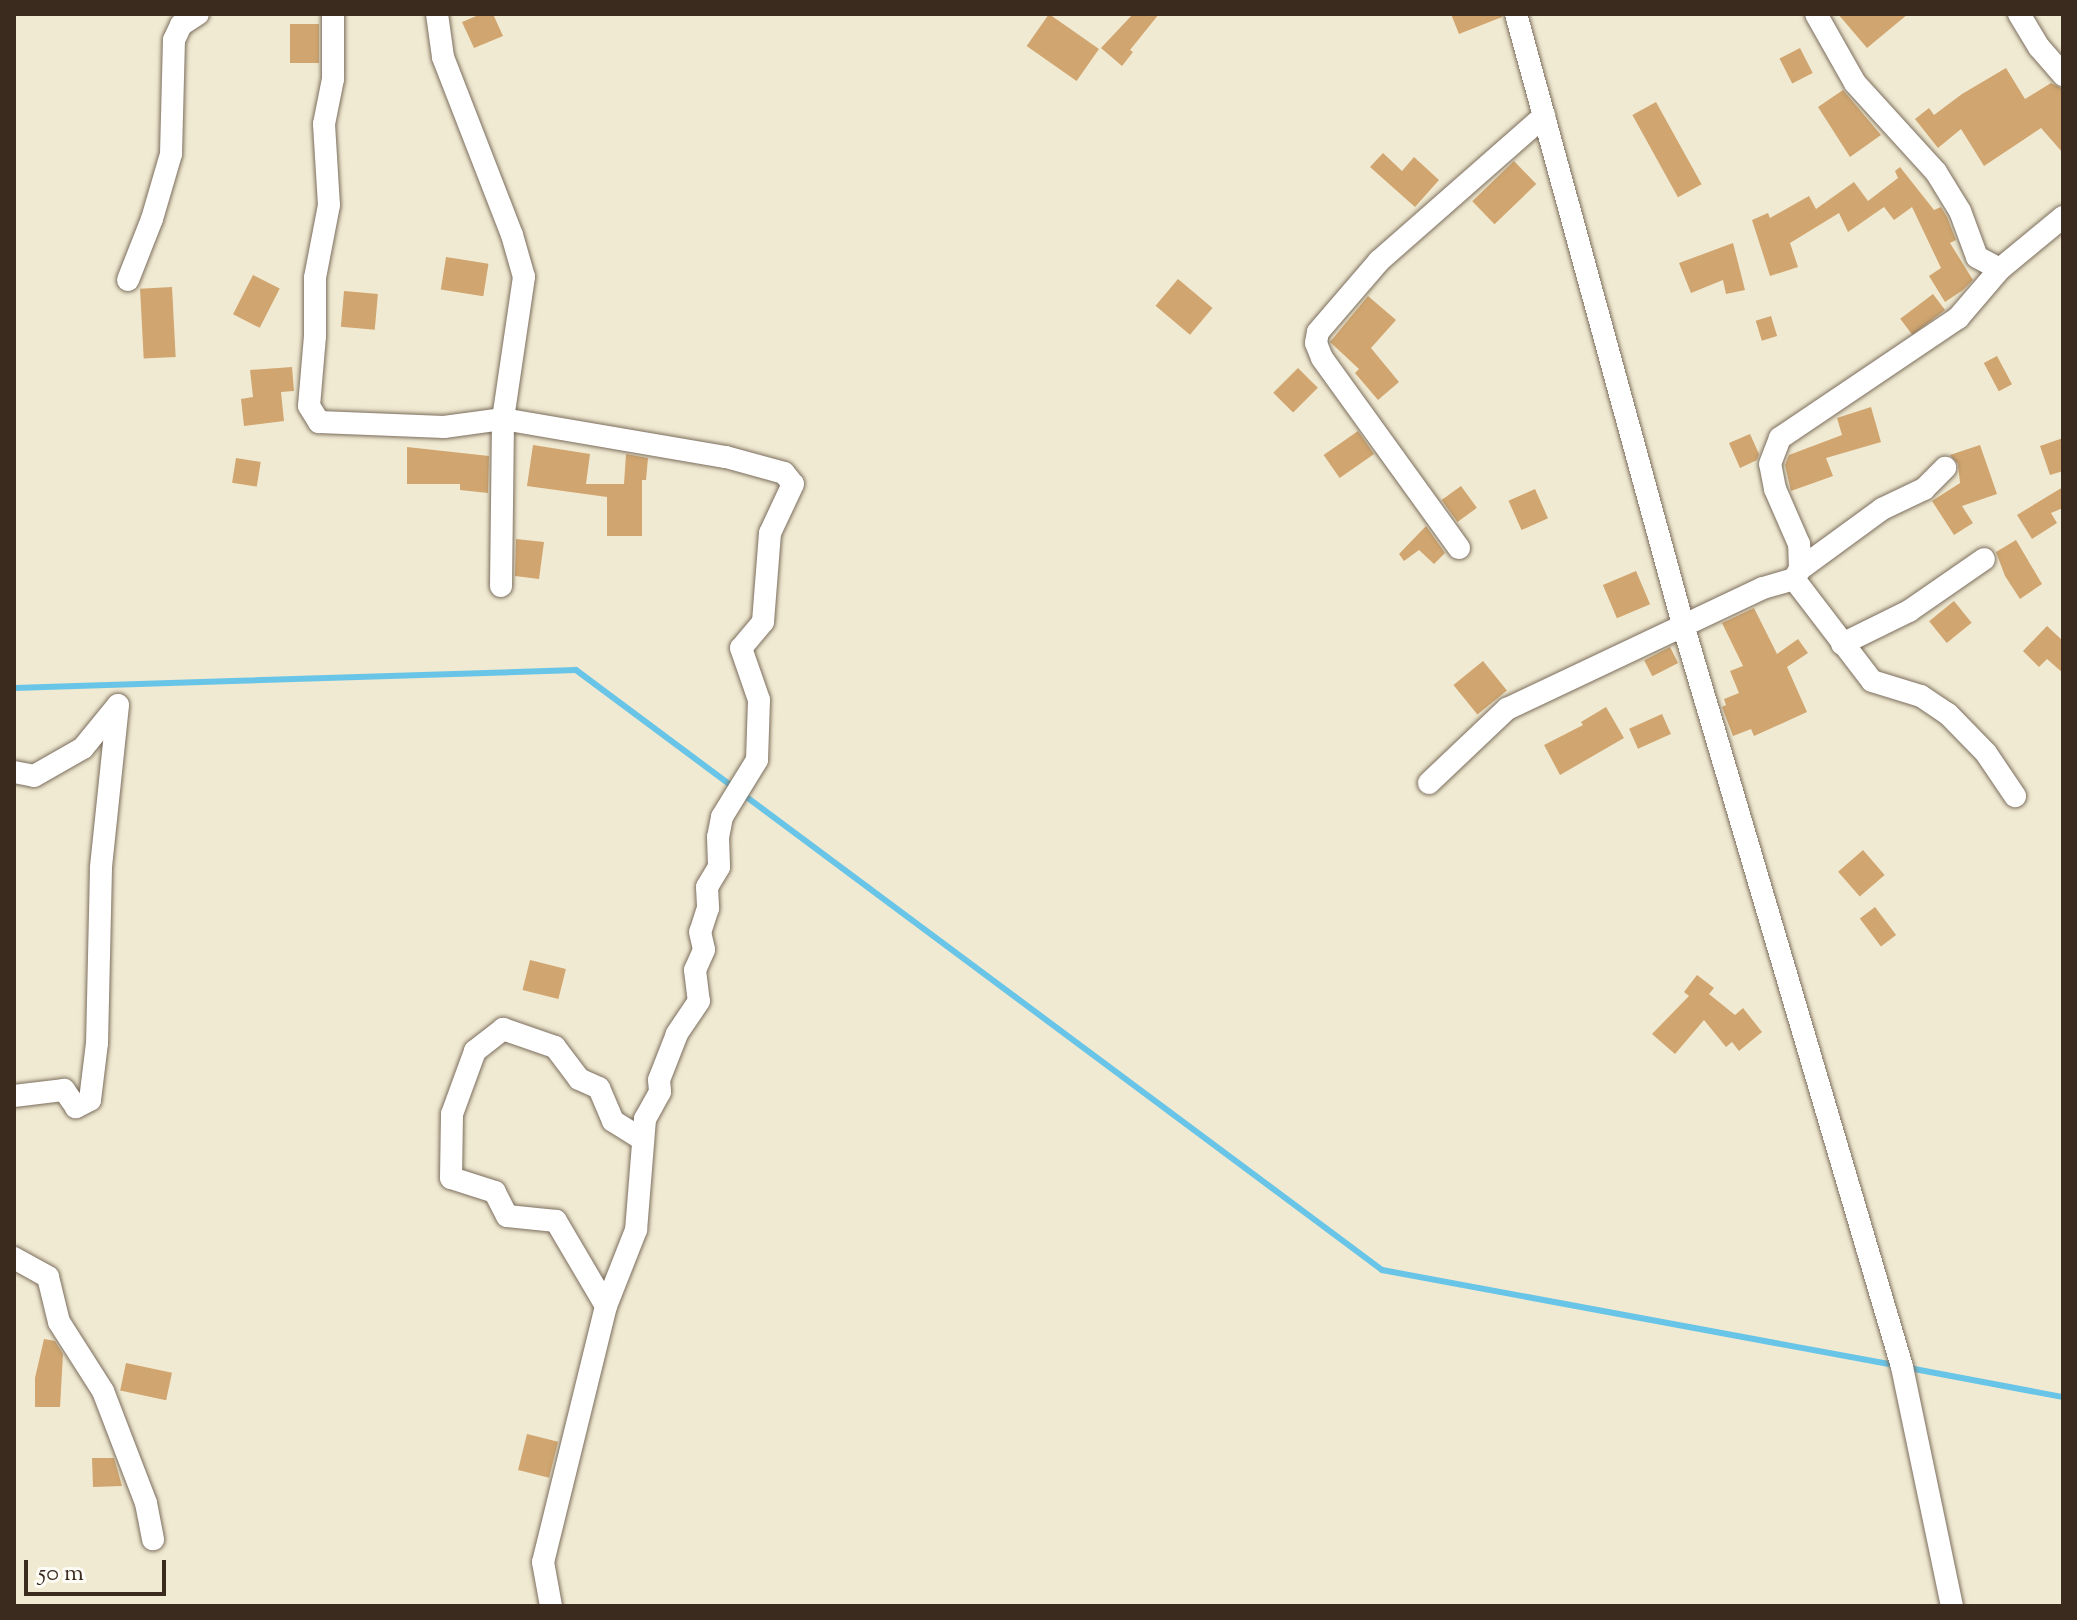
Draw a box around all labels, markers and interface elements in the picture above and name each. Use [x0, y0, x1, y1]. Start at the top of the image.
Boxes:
scale bar [28, 1544, 170, 1594]
text: 50 m [38, 1557, 84, 1591]

